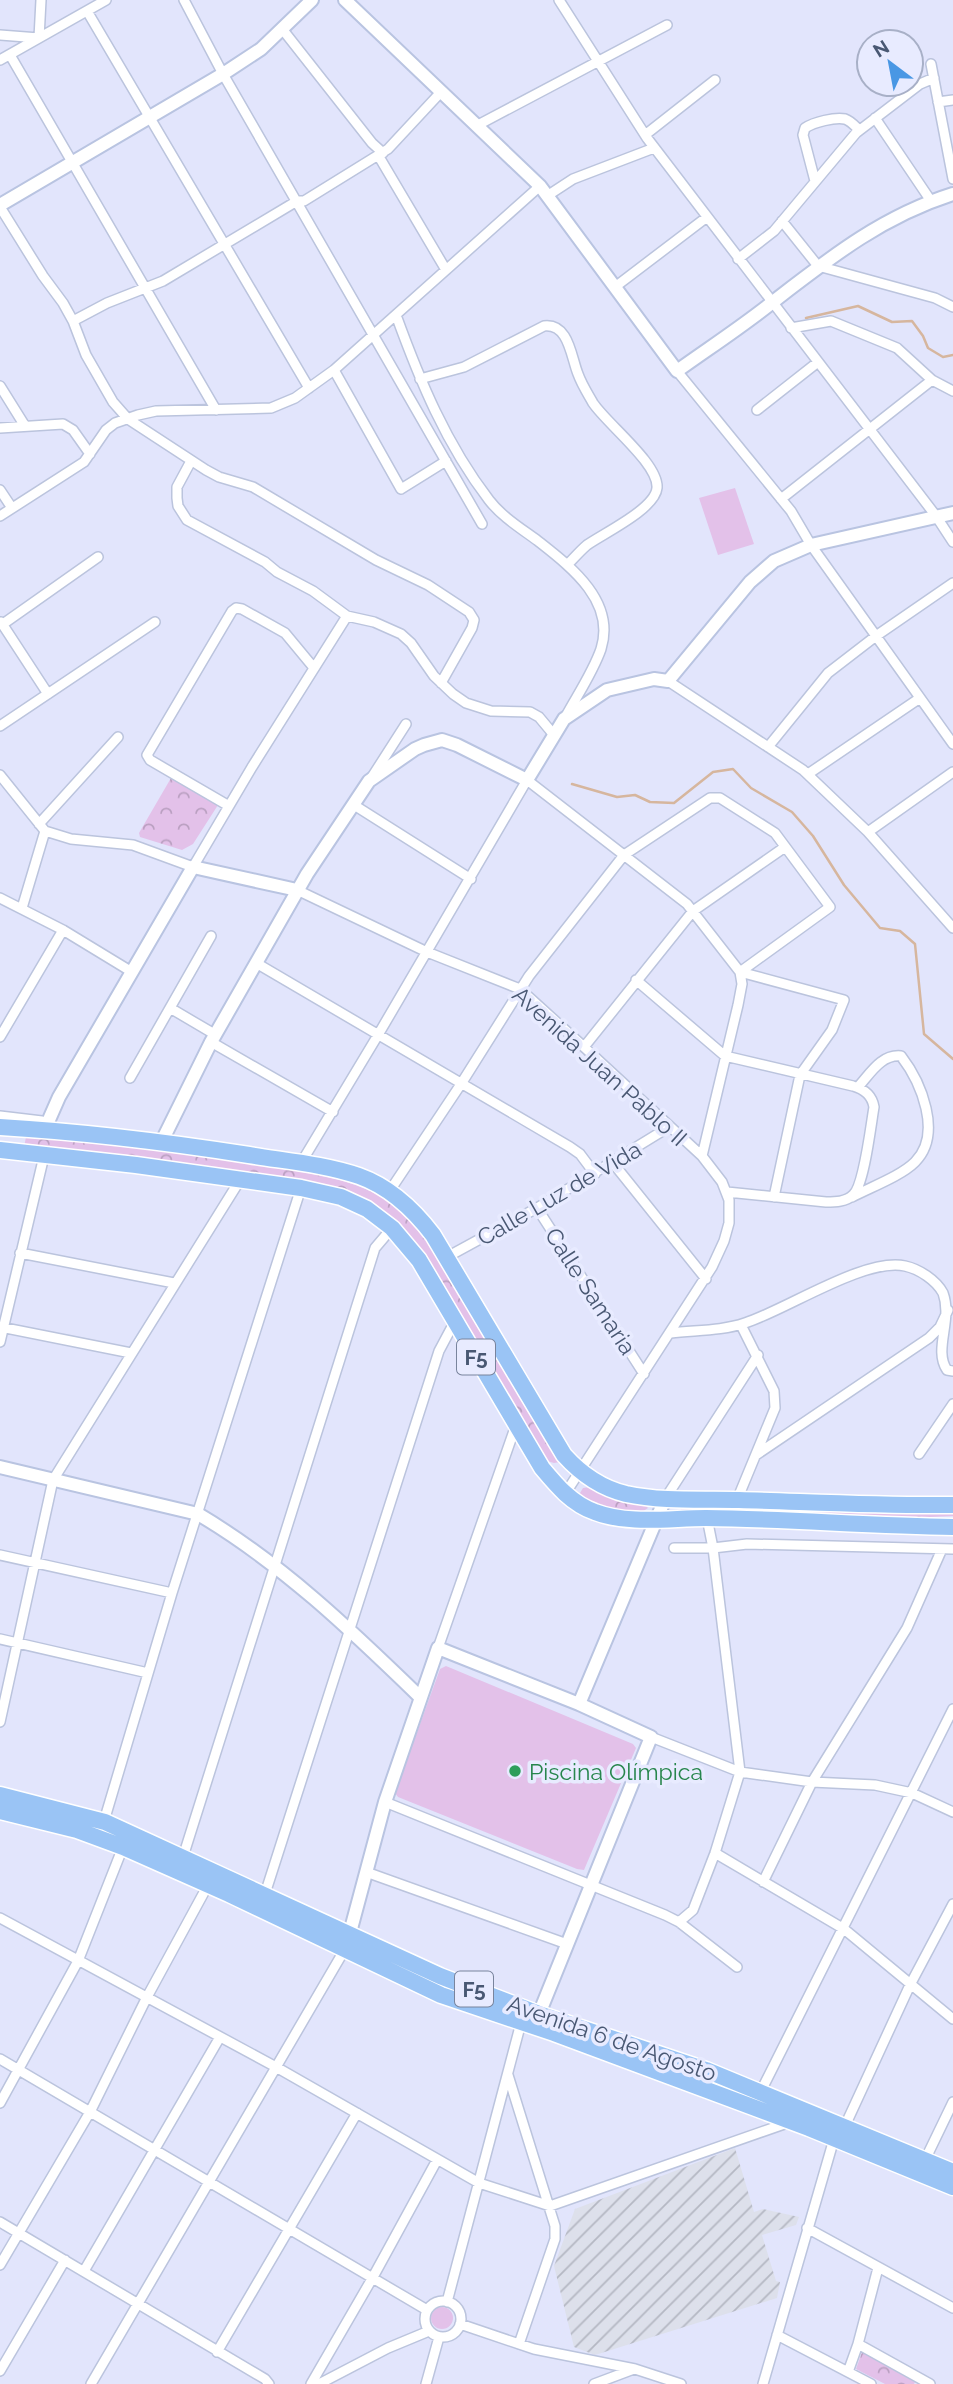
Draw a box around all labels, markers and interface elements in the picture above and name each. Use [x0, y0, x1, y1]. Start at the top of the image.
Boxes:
north arrow [855, 28, 925, 98]
text: N [869, 35, 893, 62]
street label: Avenida Juan Pablo II [507, 981, 693, 1151]
street label: Calle Luz de Vida [472, 1135, 646, 1251]
street label: Calle Samaria [540, 1222, 642, 1360]
road number: F5 [457, 1340, 495, 1374]
place label: Piscina Olímpica [529, 1758, 703, 1785]
marker: Piscina Olímpica [507, 1763, 523, 1779]
road number: F5 [455, 1972, 493, 2007]
street label: Avenida 6 de Agosto [504, 1990, 720, 2086]

